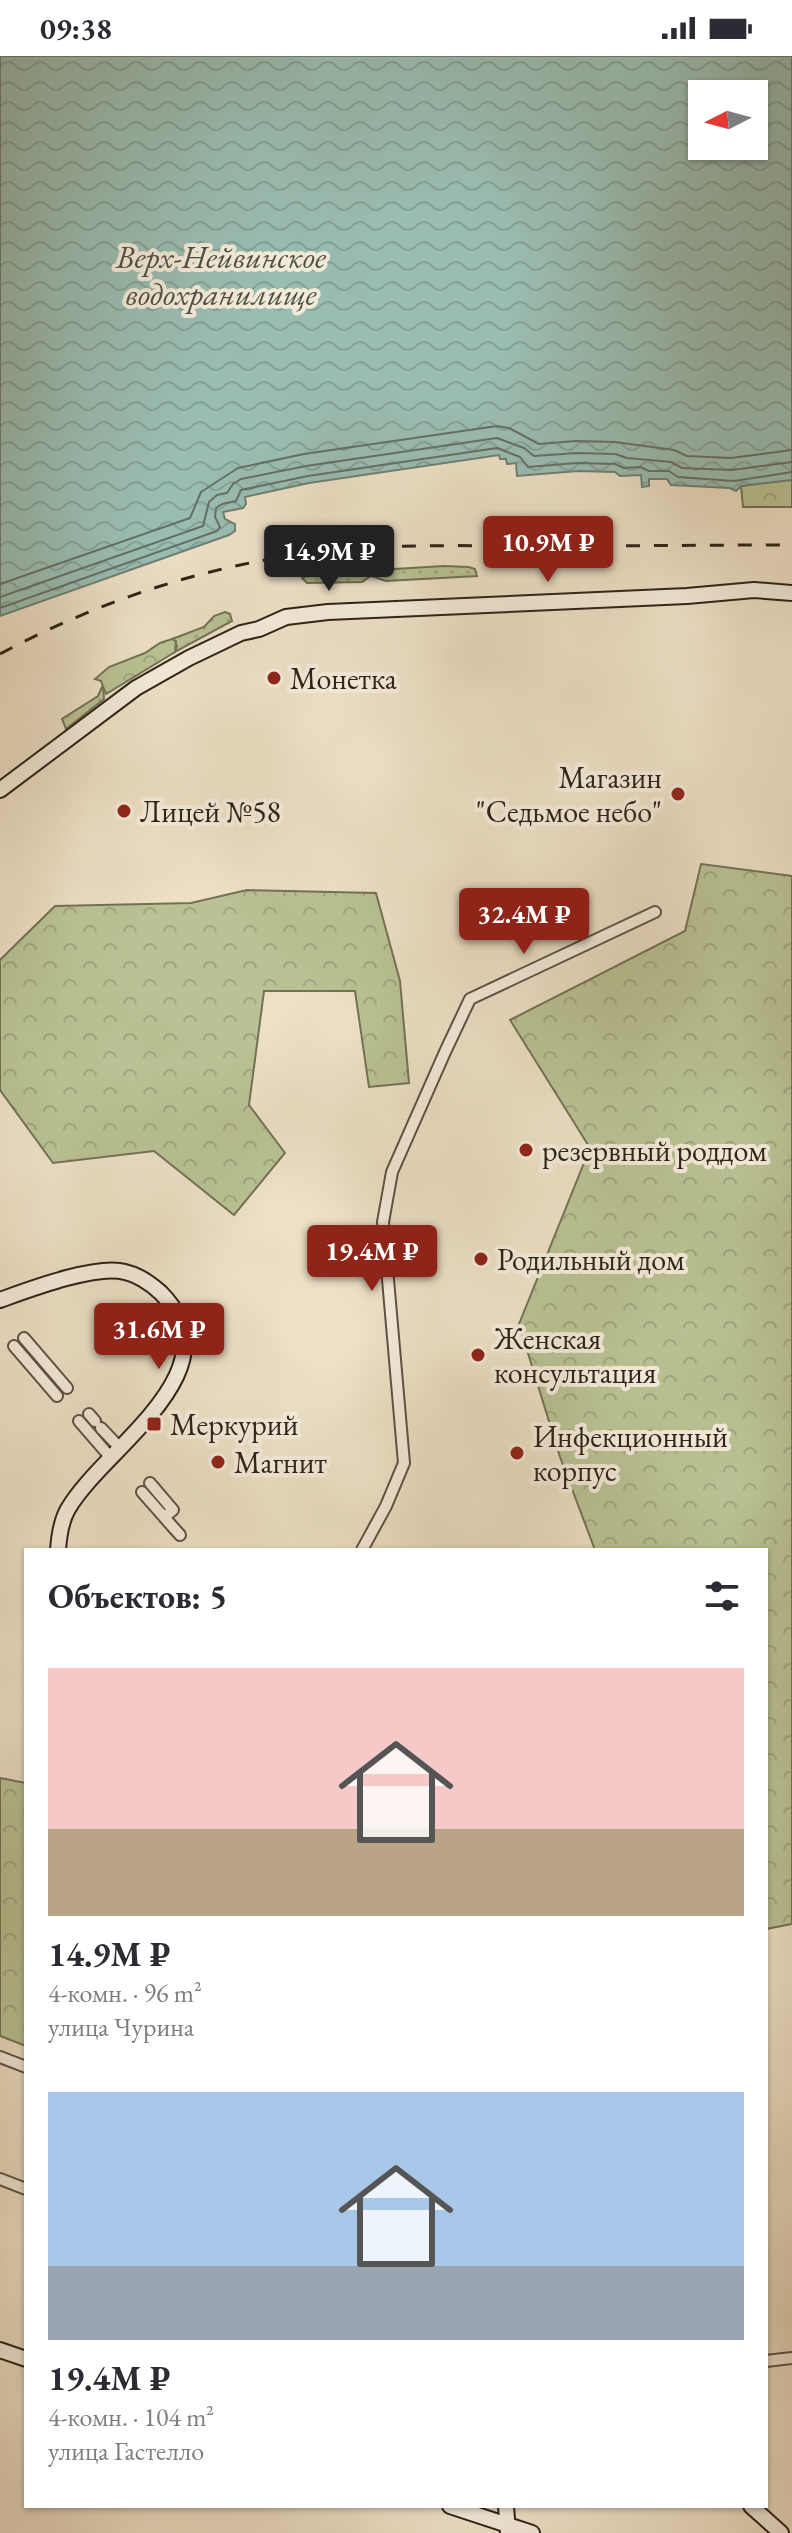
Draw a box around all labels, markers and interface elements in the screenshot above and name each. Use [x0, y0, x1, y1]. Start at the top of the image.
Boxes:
text: 09:38 [40, 9, 112, 48]
north arrow [688, 80, 768, 160]
map controls [688, 80, 768, 160]
water label: Верх-Нейвинское водохранилище [115, 236, 327, 315]
pin: 10.9M ₽ [474, 516, 622, 584]
pin: 14.9M ₽ [255, 525, 403, 593]
text: 10.9M ₽ [501, 525, 595, 559]
text: 14.9M ₽ [282, 534, 376, 568]
place label: Монетка [290, 659, 397, 698]
marker: Монетка [265, 669, 283, 687]
place label: Магазин "Седьмое небо" [476, 758, 662, 831]
marker: Магазин "Седьмое небо" [669, 785, 687, 803]
place label: Лицей №58 [140, 792, 281, 831]
marker: Лицей №58 [115, 802, 133, 820]
pin: 32.4M ₽ [450, 888, 598, 956]
text: 32.4M ₽ [477, 897, 571, 931]
place label: резервный роддом [542, 1131, 767, 1170]
marker: резервный роддом [517, 1141, 535, 1159]
pin: 19.4M ₽ [298, 1225, 446, 1293]
text: 19.4M ₽ [325, 1234, 419, 1268]
place label: Родильный дом [497, 1240, 685, 1279]
marker: Родильный дом [472, 1250, 490, 1268]
pin: 31.6M ₽ [85, 1303, 233, 1371]
text: 31.6M ₽ [112, 1312, 206, 1346]
place label: Женская консультация [493, 1319, 656, 1392]
marker: Женская консультация [469, 1346, 487, 1364]
place label: Меркурий [170, 1405, 299, 1444]
marker: Меркурий [145, 1415, 163, 1433]
place label: Инфекционный корпус [533, 1417, 728, 1490]
place label: Магнит [234, 1443, 327, 1482]
marker: Инфекционный корпус [508, 1444, 526, 1462]
marker: Магнит [209, 1453, 227, 1471]
text: Объектов: 5 [48, 1574, 227, 1618]
icon: filters [700, 1574, 744, 1618]
icon: home [324, 1720, 468, 1864]
text: 14.9M ₽ [48, 1932, 171, 1976]
text: 4-комн. · 96 m² [48, 1976, 202, 2010]
text: улица Чурина [48, 2010, 194, 2044]
icon: home [324, 2144, 468, 2288]
text: 19.4M ₽ [48, 2356, 171, 2400]
text: 4-комн. · 104 m² [48, 2400, 214, 2434]
text: улица Гастелло [48, 2434, 204, 2468]

